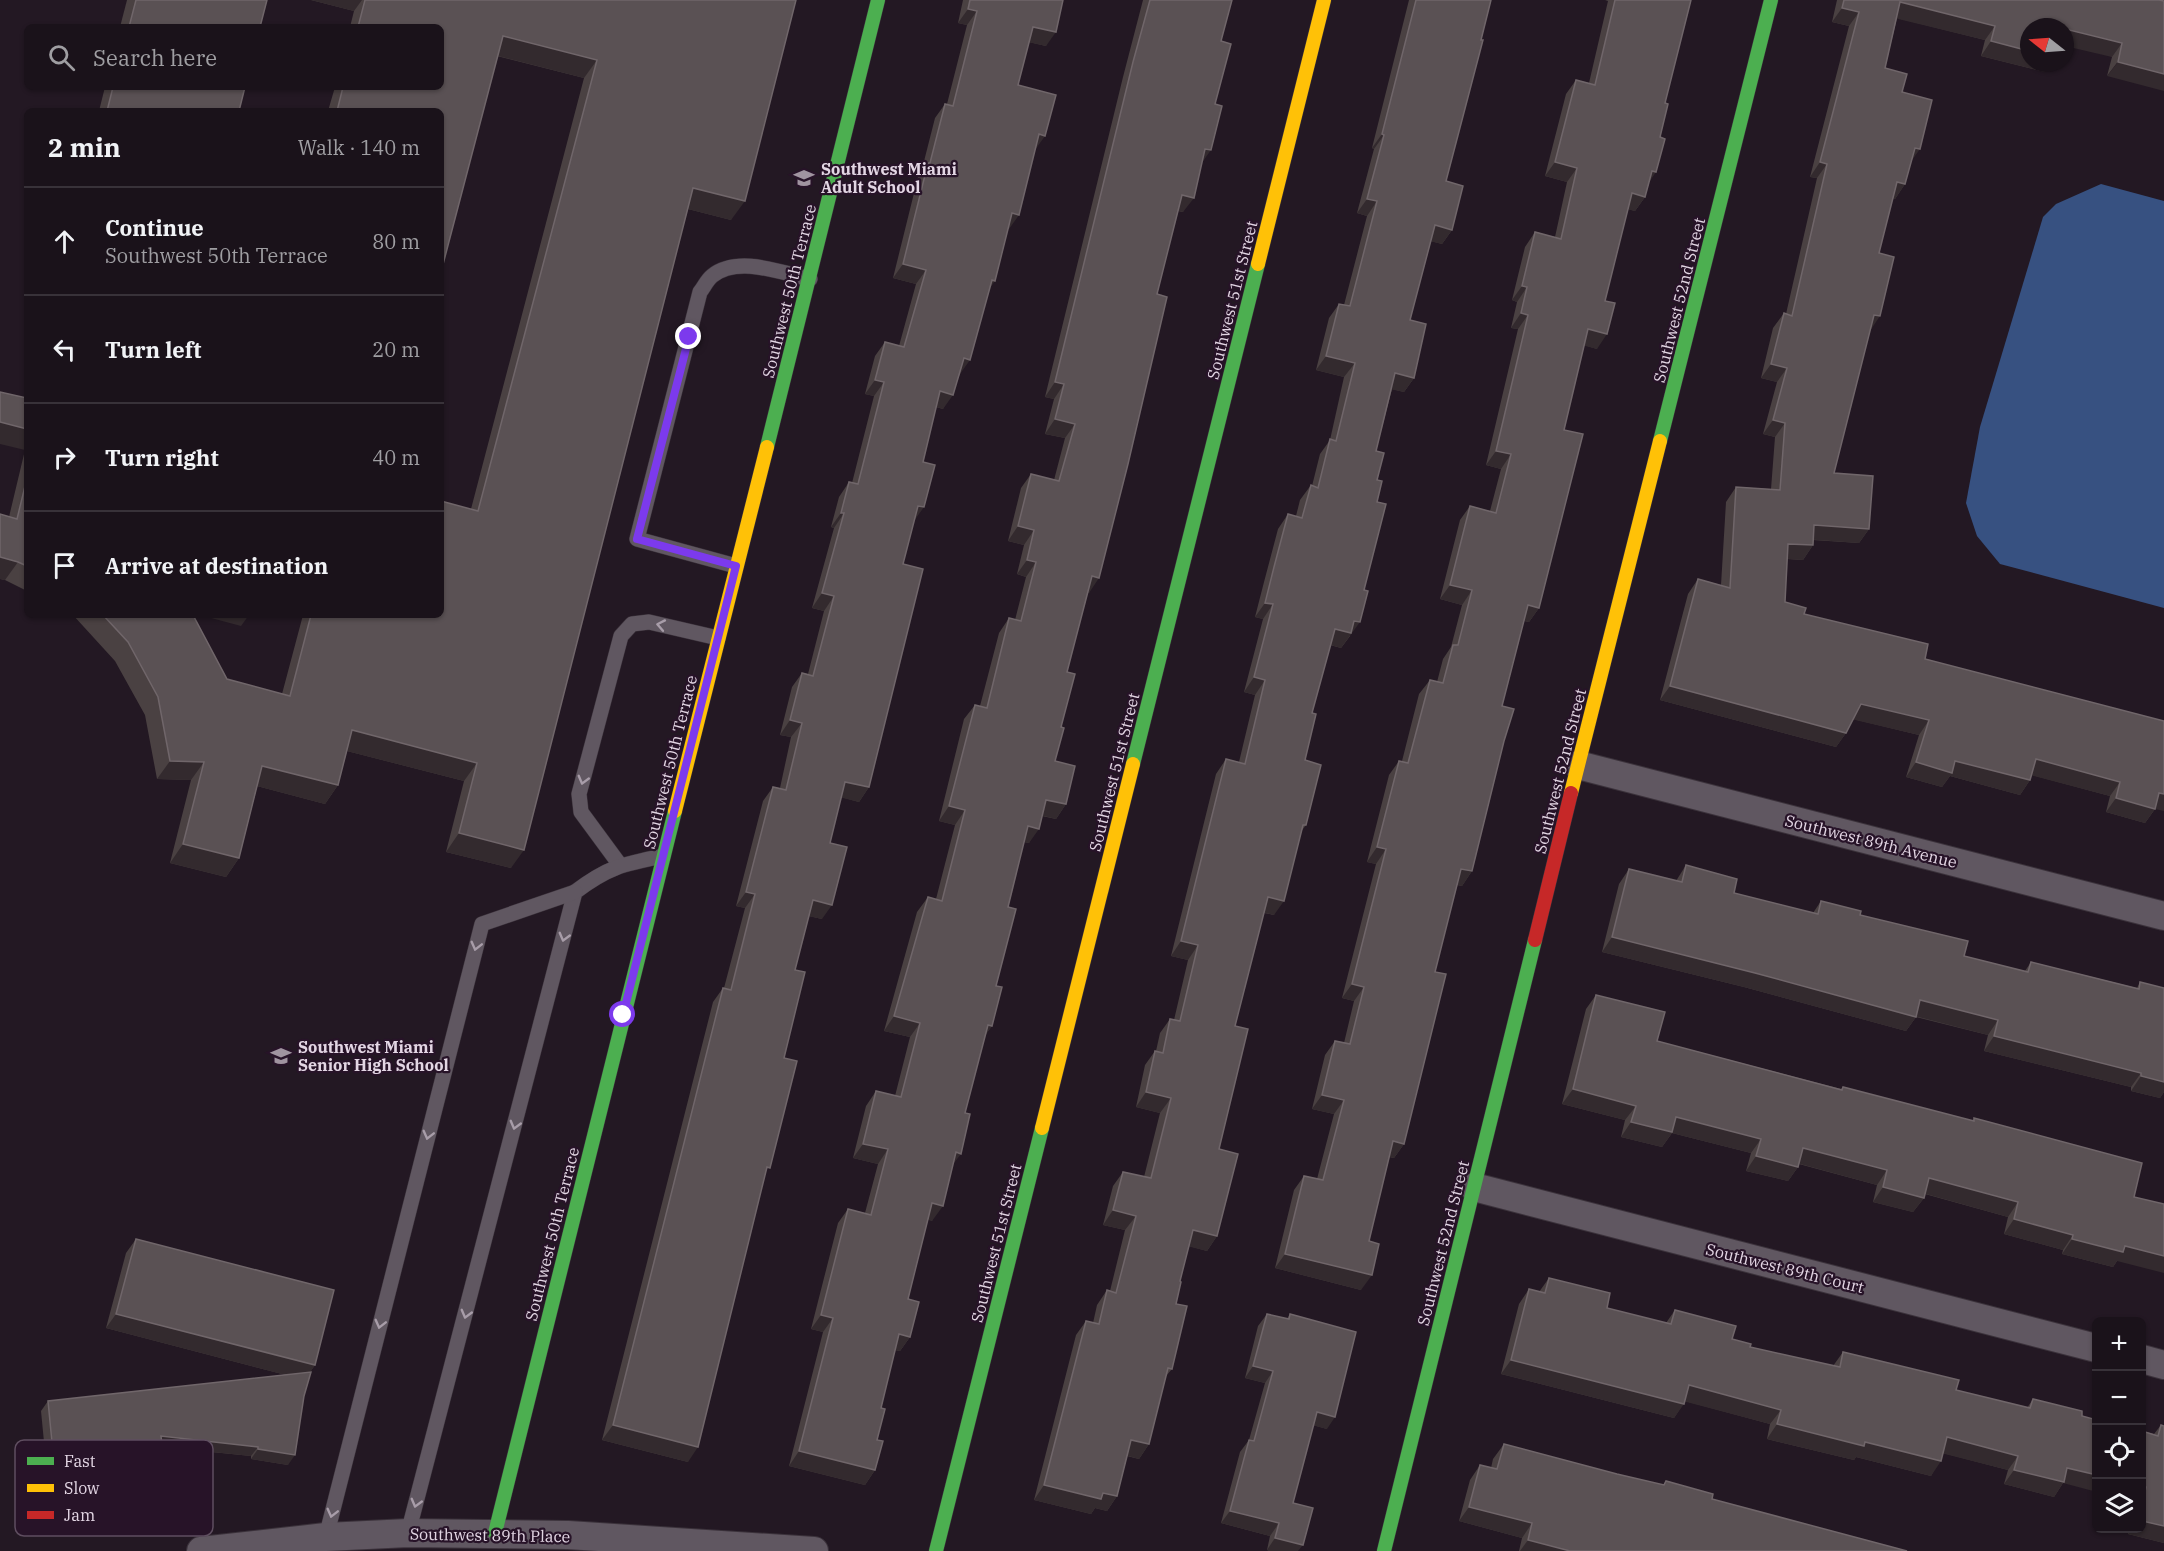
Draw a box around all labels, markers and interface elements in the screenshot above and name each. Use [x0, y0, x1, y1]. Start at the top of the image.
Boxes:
north arrow [2020, 18, 2074, 72]
search box [24, 24, 444, 90]
icon: search [45, 41, 78, 74]
text: Search here [93, 43, 217, 72]
text: 2 min [48, 130, 121, 164]
text: Walk · 140 m [298, 134, 420, 161]
place label: Southwest Miami Adult School [821, 159, 957, 197]
school or university icon: Southwest Miami Adult School [792, 166, 816, 190]
street label: Southwest 50th Terrace [758, 202, 820, 380]
text: Continue [105, 213, 204, 242]
street label: Southwest 52nd Street [1649, 215, 1709, 385]
street label: Southwest 51st Street [1203, 218, 1261, 381]
icon: ahead [48, 225, 81, 258]
text: 80 m [372, 228, 420, 255]
text: Southwest 50th Terrace [105, 242, 328, 269]
route end [675, 323, 701, 349]
icon: left [48, 333, 81, 366]
text: Turn left [105, 335, 201, 364]
text: 20 m [372, 336, 420, 363]
icon: right [48, 441, 81, 474]
text: Turn right [105, 443, 219, 472]
text: 40 m [372, 444, 420, 471]
icon: arrive [48, 549, 81, 582]
text: Arrive at destination [105, 551, 328, 580]
one-way arrow [657, 619, 667, 632]
street label: Southwest 50th Terrace [639, 673, 701, 851]
street label: Southwest 52nd Street [1530, 686, 1590, 856]
street label: Southwest 51st Street [1085, 690, 1143, 853]
one-way arrow [578, 774, 590, 785]
street label: Southwest 89th Avenue [1783, 810, 1959, 872]
one-way arrow [559, 931, 571, 941]
one-way arrow [471, 941, 484, 951]
route start [609, 1001, 635, 1027]
place label: Southwest Miami Senior High School [298, 1037, 449, 1075]
school or university icon: Southwest Miami Senior High School [269, 1044, 293, 1068]
one-way arrow [509, 1120, 522, 1130]
one-way arrow [423, 1130, 436, 1140]
street label: Southwest 50th Terrace [521, 1145, 583, 1323]
street label: Southwest 52nd Street [1413, 1158, 1473, 1328]
street label: Southwest 51st Street [967, 1161, 1025, 1324]
street label: Southwest 89th Court [1704, 1239, 1867, 1297]
one-way arrow [460, 1309, 473, 1319]
map controls [2092, 1317, 2146, 1533]
button: + [2092, 1317, 2146, 1371]
one-way arrow [375, 1319, 388, 1329]
button: − [2092, 1371, 2146, 1425]
button: locate [2092, 1425, 2146, 1479]
legend [15, 1440, 213, 1536]
text: Fast [64, 1451, 96, 1471]
text: Slow [64, 1478, 100, 1498]
button: layers [2092, 1479, 2146, 1533]
one-way arrow [411, 1498, 424, 1508]
text: Jam [64, 1505, 95, 1525]
one-way arrow [327, 1508, 340, 1518]
street label: Southwest 89th Place [410, 1524, 570, 1546]

